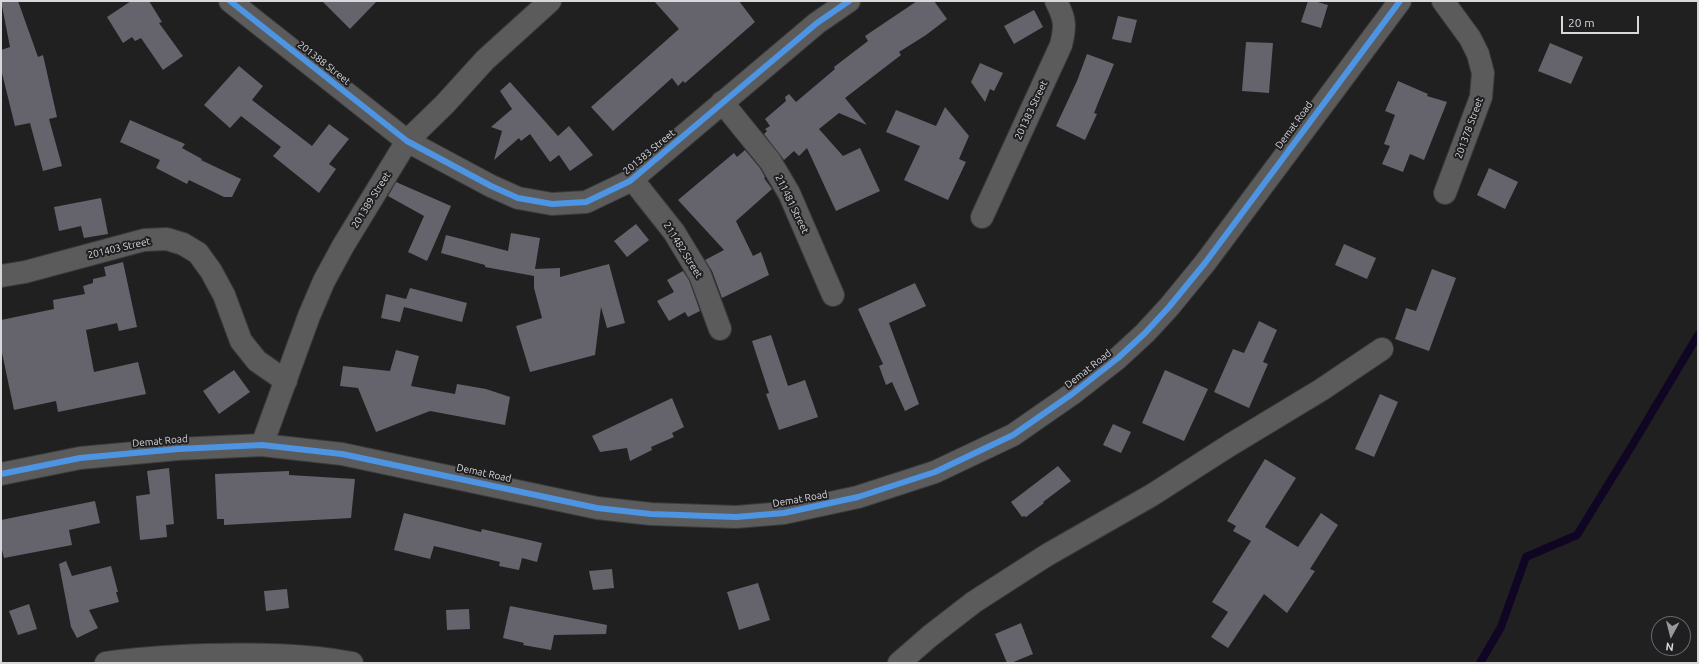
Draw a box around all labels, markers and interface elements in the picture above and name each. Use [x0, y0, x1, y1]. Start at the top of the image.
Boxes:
scale bar [1563, 8, 1641, 34]
text: 20 m [1568, 16, 1595, 29]
street label: 201388 Street [295, 39, 353, 87]
street label: 201383 Street [1012, 78, 1050, 142]
street label: 201378 Street [1452, 96, 1486, 160]
street label: Demat Road [1273, 99, 1315, 151]
street label: 201383 Street [621, 127, 677, 177]
street label: 201389 Street [349, 170, 393, 230]
street label: 211481 Street [773, 173, 811, 235]
street label: 211482 Street [661, 220, 705, 280]
street label: 201403 Street [86, 235, 152, 261]
street label: Demat Road [1062, 347, 1114, 391]
street label: Demat Road [132, 433, 188, 449]
street label: Demat Road [456, 461, 512, 485]
street label: Demat Road [772, 488, 828, 510]
north arrow [1651, 616, 1691, 656]
text: N [1665, 640, 1674, 653]

